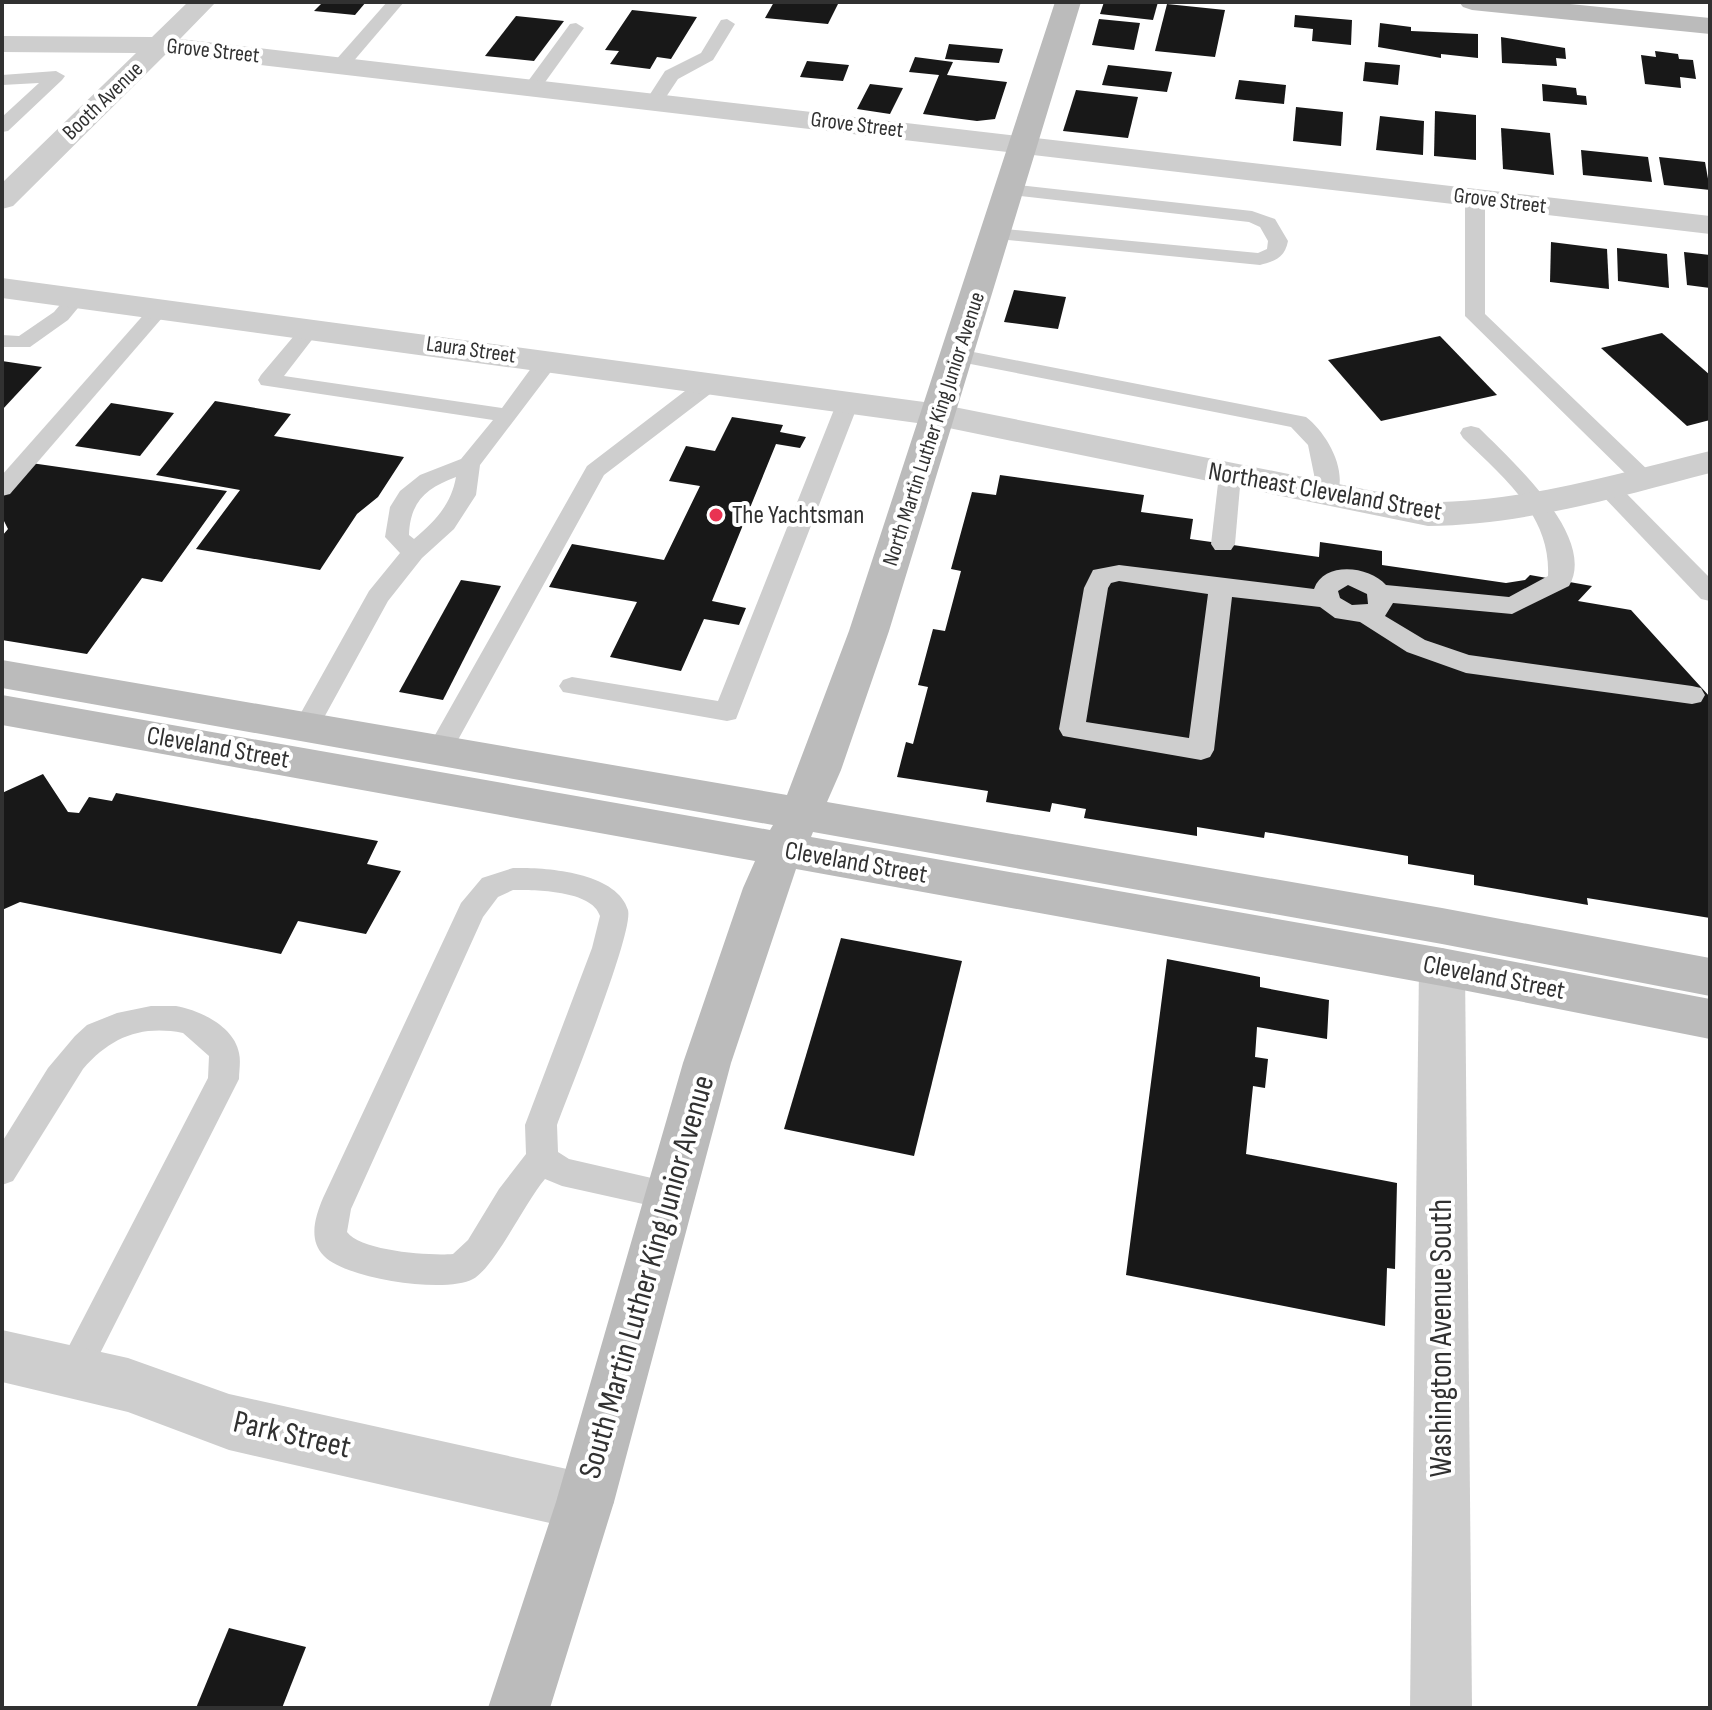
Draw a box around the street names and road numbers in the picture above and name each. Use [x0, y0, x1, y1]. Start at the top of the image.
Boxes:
street label: Grove Street [165, 33, 261, 69]
street label: Booth Avenue [57, 56, 149, 146]
street label: Grove Street [809, 106, 905, 144]
street label: Grove Street [1452, 182, 1548, 220]
street label: North Martin Luther King Junior Avenue [877, 289, 991, 569]
street label: Laura Street [424, 330, 518, 370]
street label: Northeast Cleveland Street [1206, 456, 1444, 528]
street label: Cleveland Street [144, 720, 292, 776]
street label: Cleveland Street [782, 835, 930, 891]
street label: Cleveland Street [1420, 949, 1568, 1007]
street label: South Martin Luther King Junior Avenue [571, 1071, 723, 1483]
street label: Washington Avenue South [1422, 1199, 1461, 1477]
street label: Park Street [229, 1403, 355, 1467]

